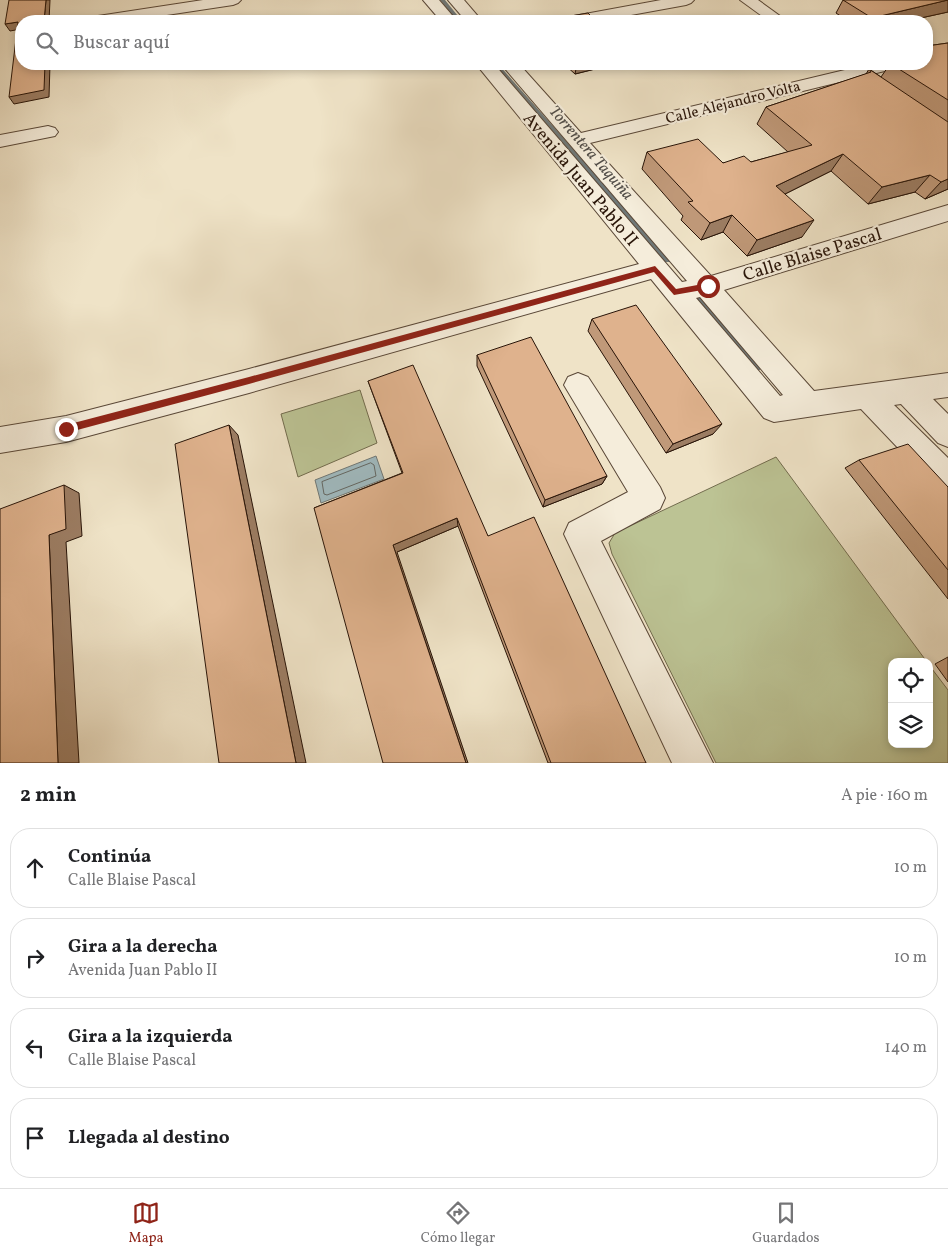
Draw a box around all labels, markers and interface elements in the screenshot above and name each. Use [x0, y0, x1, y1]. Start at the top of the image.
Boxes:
search box [15, 15, 933, 70]
icon: search [33, 29, 61, 57]
text: Buscar aquí [73, 30, 170, 56]
street label: Calle Alejandro Volta [664, 77, 803, 130]
water label: Torrentera Taquiña [543, 101, 638, 206]
street label: Avenida Juan Pablo II [516, 108, 643, 252]
street label: Calle Blaise Pascal [740, 222, 885, 288]
route start [697, 275, 720, 298]
route end [55, 418, 78, 441]
map controls [888, 658, 933, 748]
button: locate [888, 658, 933, 703]
button: layers [888, 703, 933, 748]
text: 2 min [20, 781, 77, 810]
text: A pie · 160 m [841, 785, 928, 807]
text: Continúa [68, 844, 151, 870]
icon: ahead [21, 854, 49, 882]
text: 10 m [894, 857, 927, 879]
text: Calle Blaise Pascal [68, 870, 196, 892]
text: Gira a la derecha [68, 934, 218, 960]
icon: right [21, 944, 49, 972]
text: 10 m [894, 947, 927, 969]
text: Avenida Juan Pablo II [68, 960, 217, 982]
text: Gira a la izquierda [68, 1024, 233, 1050]
icon: left [21, 1034, 49, 1062]
text: 140 m [885, 1037, 927, 1059]
text: Calle Blaise Pascal [68, 1050, 196, 1072]
icon: arrive [21, 1124, 49, 1152]
text: Llegada al destino [68, 1125, 230, 1151]
tab: Mapa [129, 1199, 164, 1248]
tab: Cómo llegar [421, 1199, 495, 1248]
tab: Guardados [752, 1199, 819, 1248]

